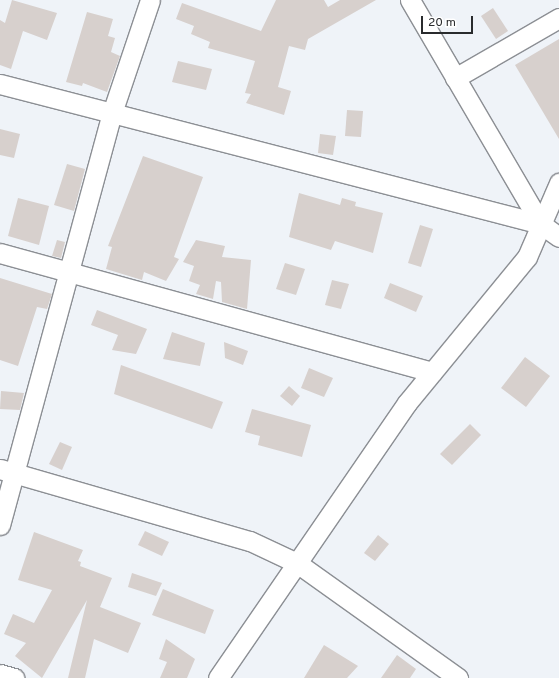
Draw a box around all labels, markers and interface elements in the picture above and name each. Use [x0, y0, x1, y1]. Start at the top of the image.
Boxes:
scale bar [423, 8, 475, 34]
text: 20 m [428, 15, 456, 31]

